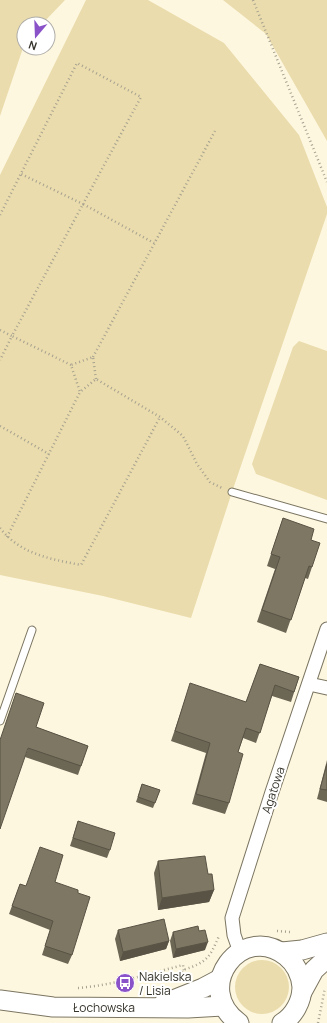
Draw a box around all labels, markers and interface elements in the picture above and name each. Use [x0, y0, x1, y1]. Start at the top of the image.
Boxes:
north arrow [16, 16, 56, 56]
text: N [26, 38, 39, 54]
street label: Agatowa [257, 764, 289, 816]
place label: Nakielska / Lisia [139, 968, 191, 999]
bus stop icon: Nakielska / Lisia [114, 972, 136, 994]
street label: Łochowska [73, 999, 135, 1016]

